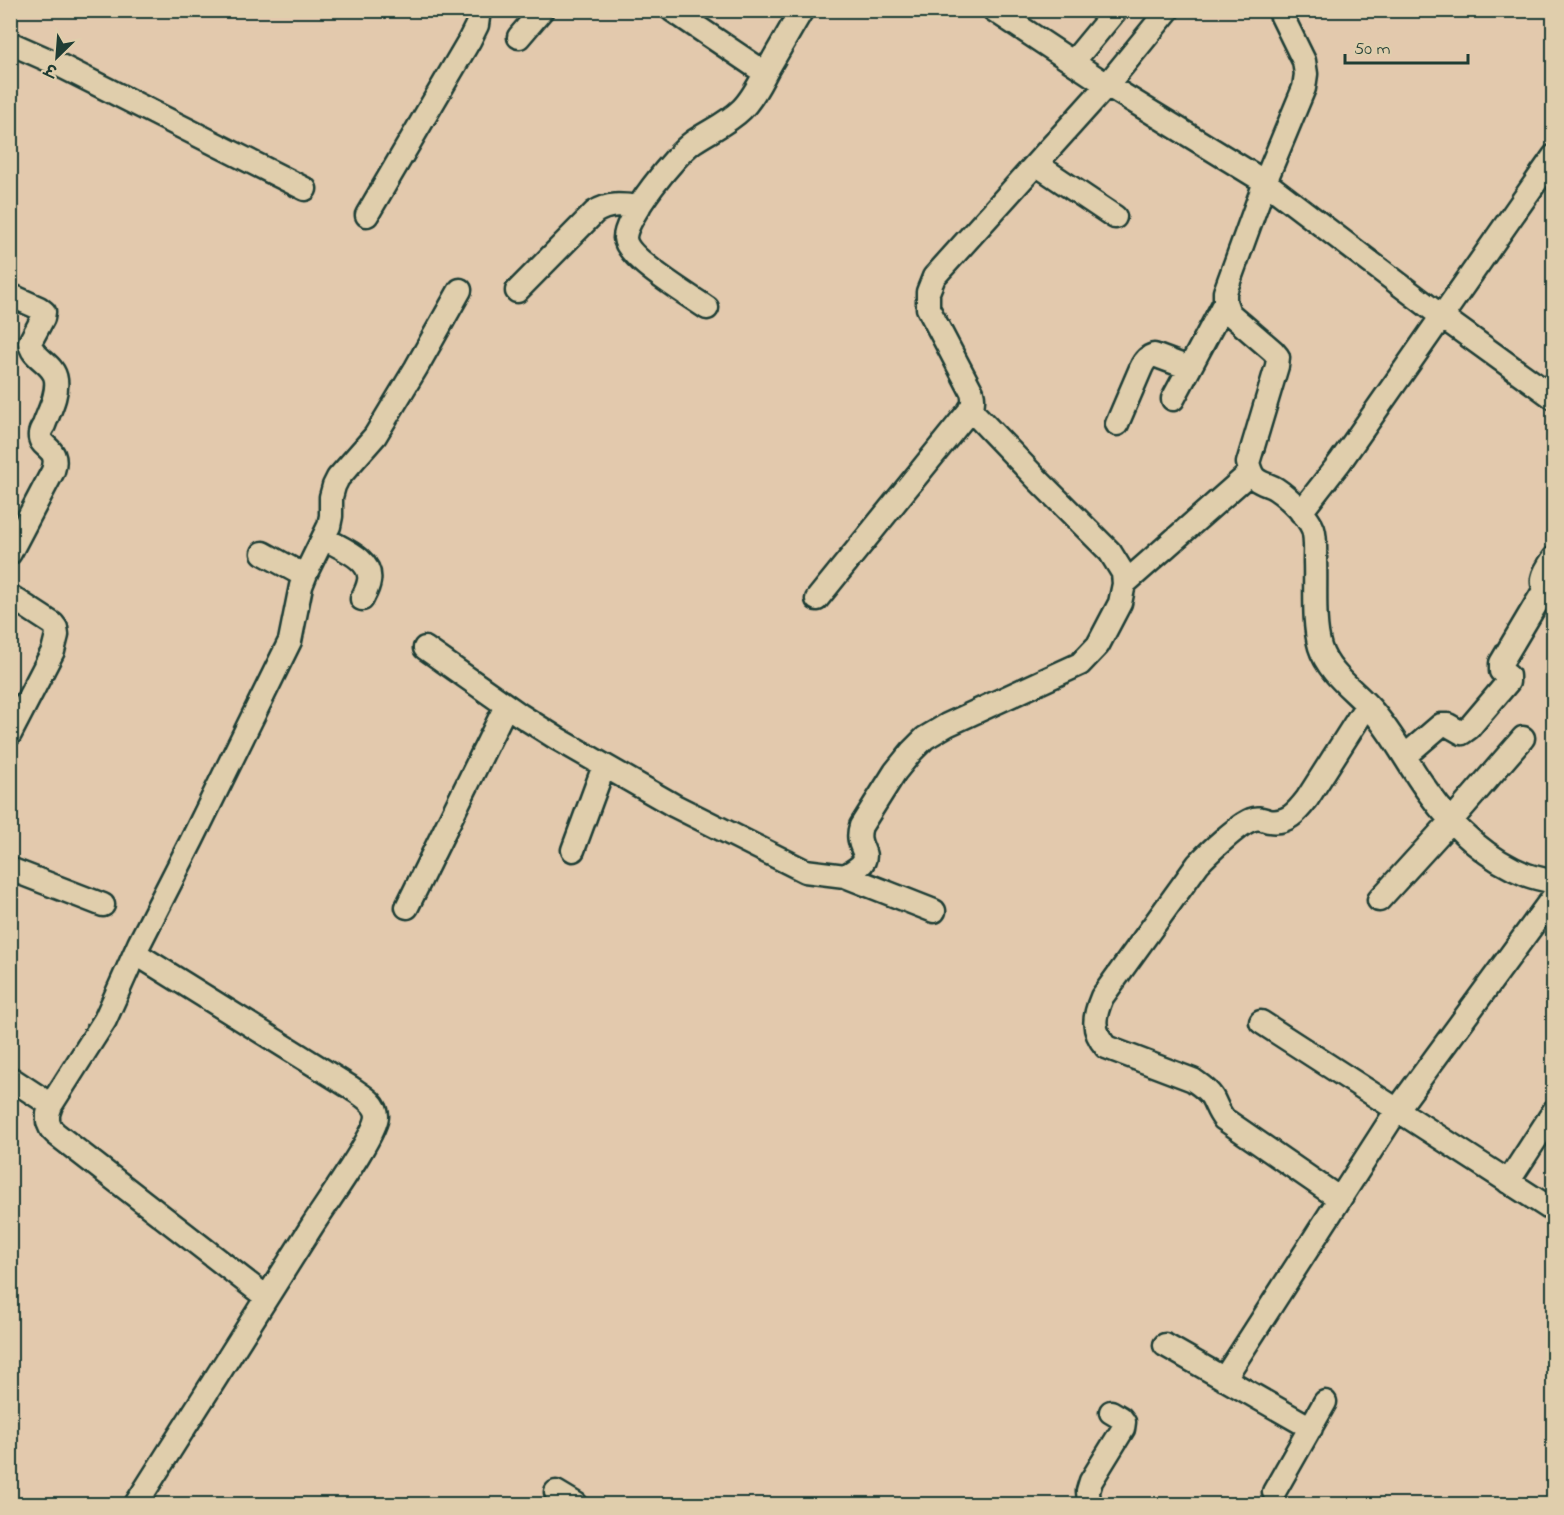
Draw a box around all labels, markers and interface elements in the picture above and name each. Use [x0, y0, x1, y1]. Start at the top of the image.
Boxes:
north arrow [27, 27, 87, 87]
scale bar [1345, 27, 1468, 65]
text: 50 m [1354, 37, 1391, 63]
text: उ [40, 55, 63, 83]

